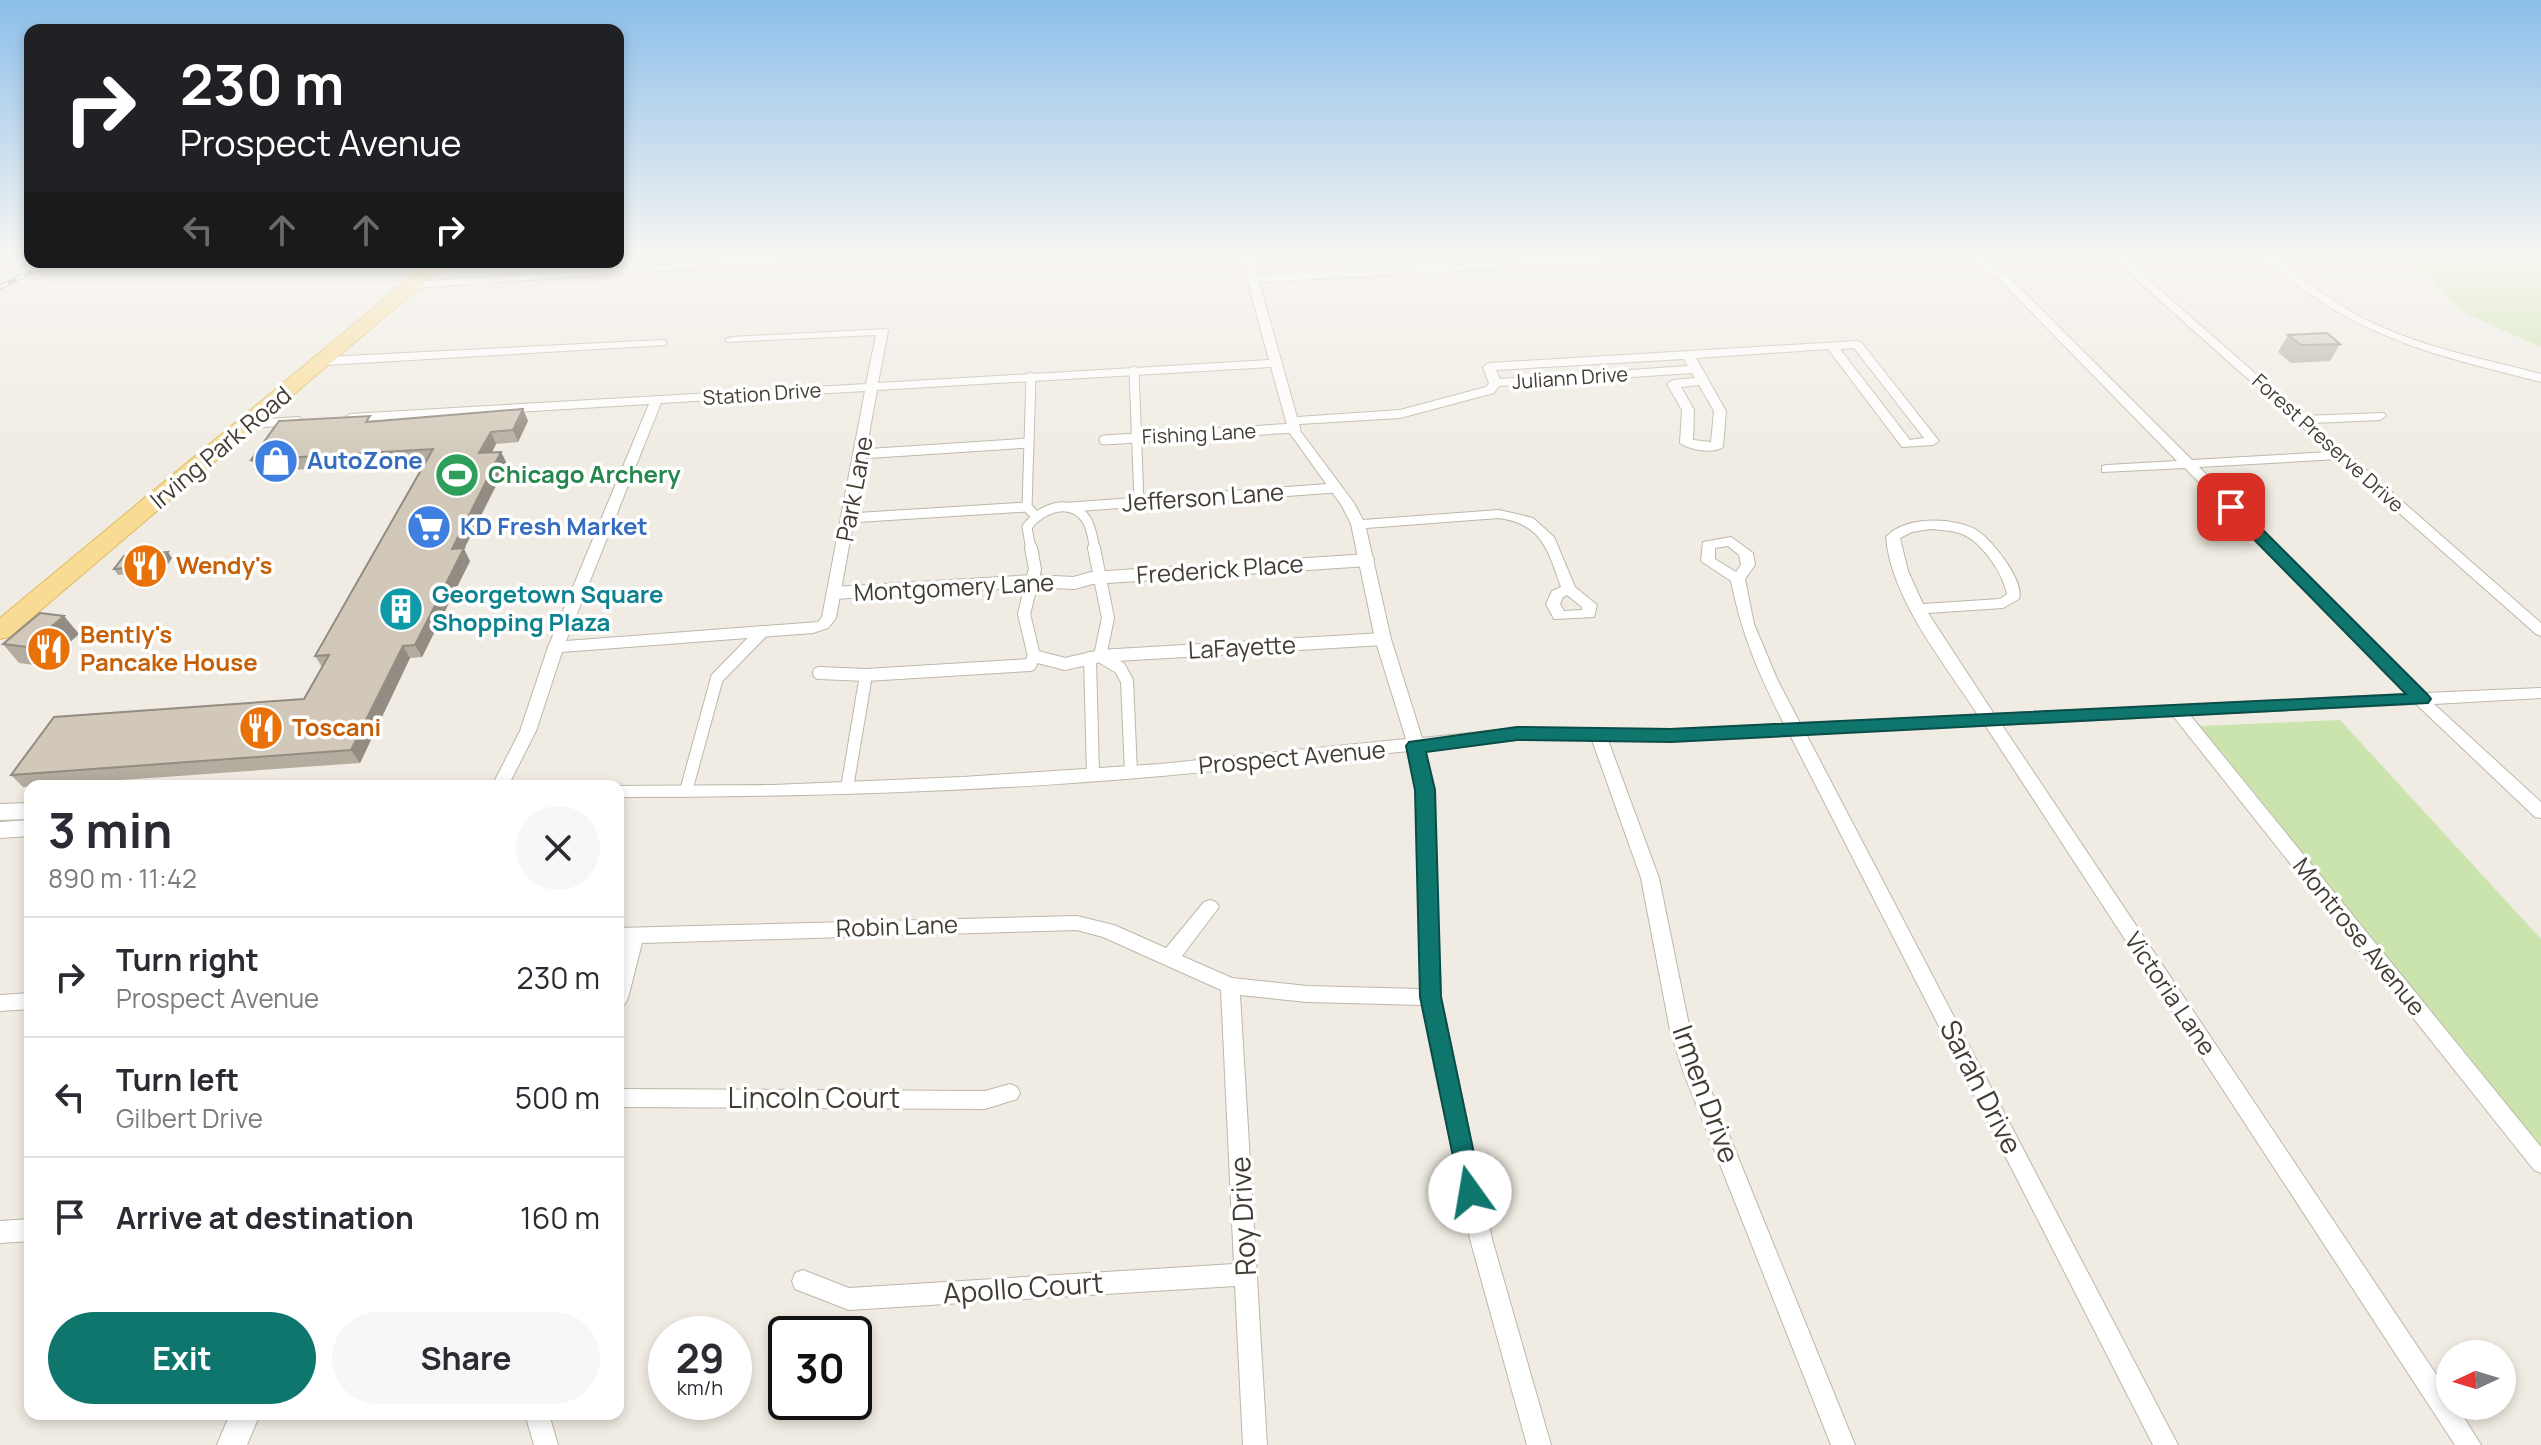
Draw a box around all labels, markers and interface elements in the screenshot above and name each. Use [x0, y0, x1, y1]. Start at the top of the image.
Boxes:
text: 230 m [180, 45, 344, 122]
icon: right [48, 56, 152, 160]
text: Prospect Avenue [180, 118, 462, 167]
icon: left [176, 208, 220, 252]
icon: ahead [260, 208, 304, 252]
icon: ahead [344, 208, 388, 252]
icon: right [428, 208, 472, 252]
street label: Juliann Drive [1511, 360, 1629, 395]
street label: Forest Preserve Drive [2247, 367, 2410, 518]
street label: Station Drive [702, 376, 822, 411]
street label: Irving Park Road [142, 378, 298, 516]
street label: Fishing Lane [1141, 417, 1257, 450]
street label: Park Lane [827, 433, 880, 544]
shop icon: AutoZone [252, 437, 300, 485]
place label: AutoZone [307, 443, 423, 476]
sports icon: Chicago Archery [433, 451, 481, 499]
place label: Chicago Archery [488, 457, 681, 490]
pin [2197, 473, 2265, 541]
street label: Jefferson Lane [1121, 474, 1285, 519]
icon: arrive [2209, 485, 2253, 529]
supermarket icon: KD Fresh Market [405, 503, 453, 551]
place label: KD Fresh Market [460, 509, 648, 542]
restaurant icon: Wendy's [121, 542, 169, 590]
street label: Frederick Place [1135, 546, 1305, 591]
place label: Wendy's [176, 548, 272, 581]
street label: Montgomery Lane [853, 565, 1055, 608]
place label: Georgetown Square Shopping Plaza [432, 577, 664, 638]
building icon: Georgetown Square Shopping Plaza [377, 585, 425, 633]
place label: Bently's Pancake House [80, 617, 258, 678]
restaurant icon: Bently's Pancake House [25, 625, 73, 673]
street label: LaFayette [1187, 627, 1297, 666]
restaurant icon: Toscani [237, 704, 285, 752]
place label: Toscani [292, 710, 381, 743]
street label: Prospect Avenue [1197, 732, 1387, 781]
text: 3 min [48, 797, 172, 862]
button: close [516, 806, 600, 890]
street label: Montrose Avenue [2286, 850, 2434, 1022]
text: 890 m · 11:42 [48, 860, 197, 896]
street label: Robin Lane [835, 907, 958, 944]
street label: Victoria Lane [2118, 925, 2225, 1061]
text: Turn right [116, 939, 259, 980]
icon: right [48, 955, 92, 999]
text: 230 m [517, 957, 600, 998]
text: Prospect Avenue [116, 980, 319, 1016]
street label: Sarah Drive [1932, 1013, 2032, 1160]
street label: Irmen Drive [1664, 1020, 1749, 1168]
text: Turn left [116, 1059, 239, 1100]
icon: left [48, 1075, 92, 1119]
text: 500 m [515, 1077, 600, 1118]
street label: Lincoln Court [728, 1078, 900, 1116]
text: Gilbert Drive [116, 1100, 263, 1136]
position arrow [1428, 1150, 1512, 1234]
street label: Roy Drive [1220, 1155, 1264, 1277]
icon: arrive [48, 1195, 92, 1239]
text: Arrive at destination [116, 1197, 414, 1238]
text: 160 m [520, 1197, 600, 1238]
street label: Apollo Court [941, 1262, 1104, 1312]
button: Exit [48, 1312, 316, 1404]
button: Share [332, 1312, 600, 1404]
speed limit sign: 30 [768, 1316, 872, 1420]
text: 29 [676, 1330, 724, 1385]
north arrow [2436, 1340, 2516, 1420]
map controls [2436, 1340, 2516, 1420]
text: km/h [677, 1374, 723, 1401]

